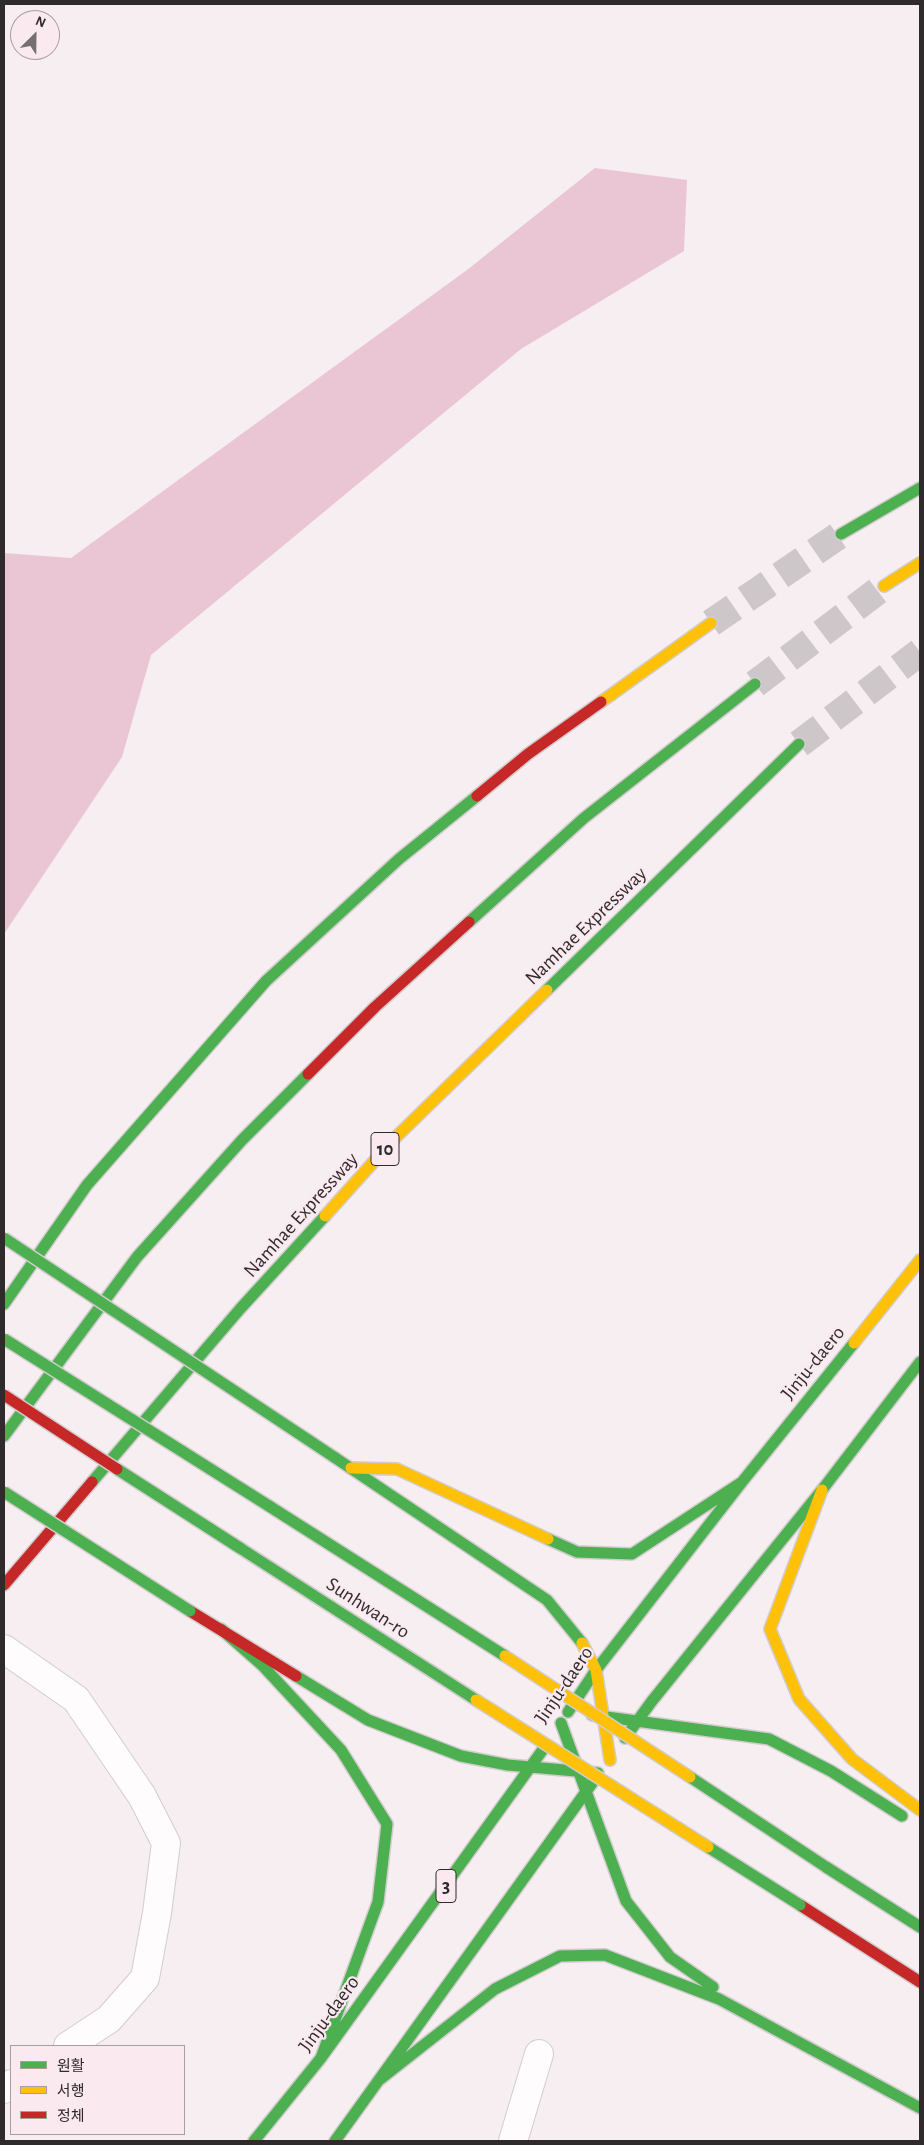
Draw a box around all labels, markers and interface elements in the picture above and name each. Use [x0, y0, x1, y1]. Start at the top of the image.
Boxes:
north arrow [10, 10, 60, 60]
text: N [33, 14, 48, 30]
street label: Namhae Expressway [520, 862, 652, 990]
road number: 10 [371, 1132, 399, 1166]
street label: Namhae Expressway [239, 1148, 363, 1282]
street label: Jinju-daero [776, 1321, 850, 1405]
street label: Sunhwan-ro [322, 1572, 414, 1644]
street label: Jinju-daero [529, 1642, 599, 1728]
road number: 3 [436, 1870, 456, 1902]
street label: Jinju-daero [293, 1971, 365, 2057]
legend [10, 2045, 185, 2135]
text: 원활 [57, 2059, 85, 2074]
text: 서행 [57, 2084, 85, 2099]
text: 정체 [57, 2109, 85, 2124]

